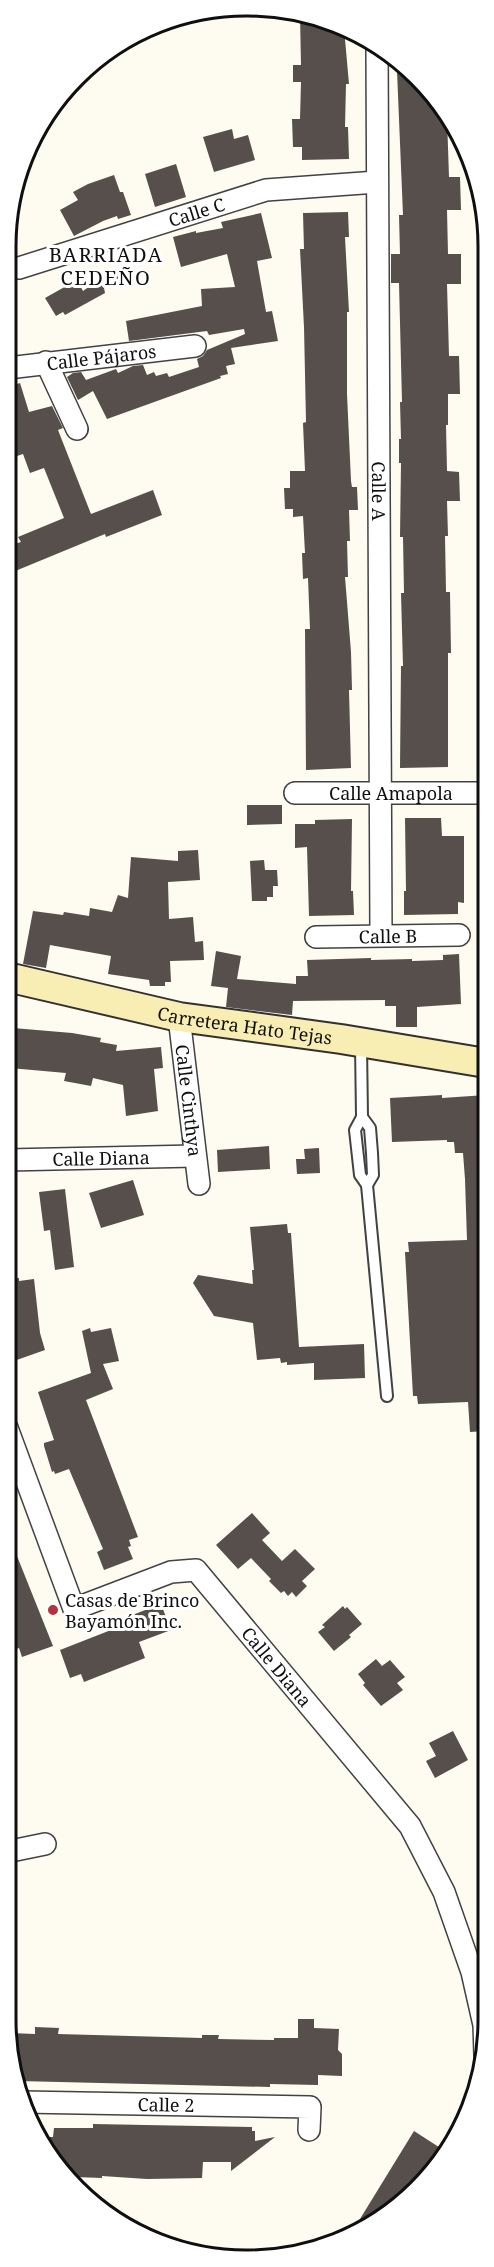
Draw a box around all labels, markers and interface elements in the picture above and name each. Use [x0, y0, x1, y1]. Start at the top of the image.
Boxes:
street label: Calle C [165, 192, 228, 232]
district label: BARRIADA CEDEÑO [49, 241, 163, 291]
street label: Calle Pájaros [45, 339, 158, 375]
street label: Calle A [367, 461, 391, 521]
street label: Calle Amapola [329, 781, 453, 805]
street label: Calle B [359, 924, 417, 948]
street label: Carretera Hato Tejas [155, 1000, 334, 1050]
street label: Calle Cinthya [170, 1043, 208, 1158]
street label: Calle Diana [52, 1145, 150, 1171]
place label: Casas de Brinco Bayamón Inc. [65, 1588, 199, 1633]
marker: Casas de Brinco Bayamón Inc. [46, 1603, 60, 1617]
street label: Calle Diana [236, 1622, 317, 1712]
street label: Calle 2 [137, 2092, 195, 2117]

